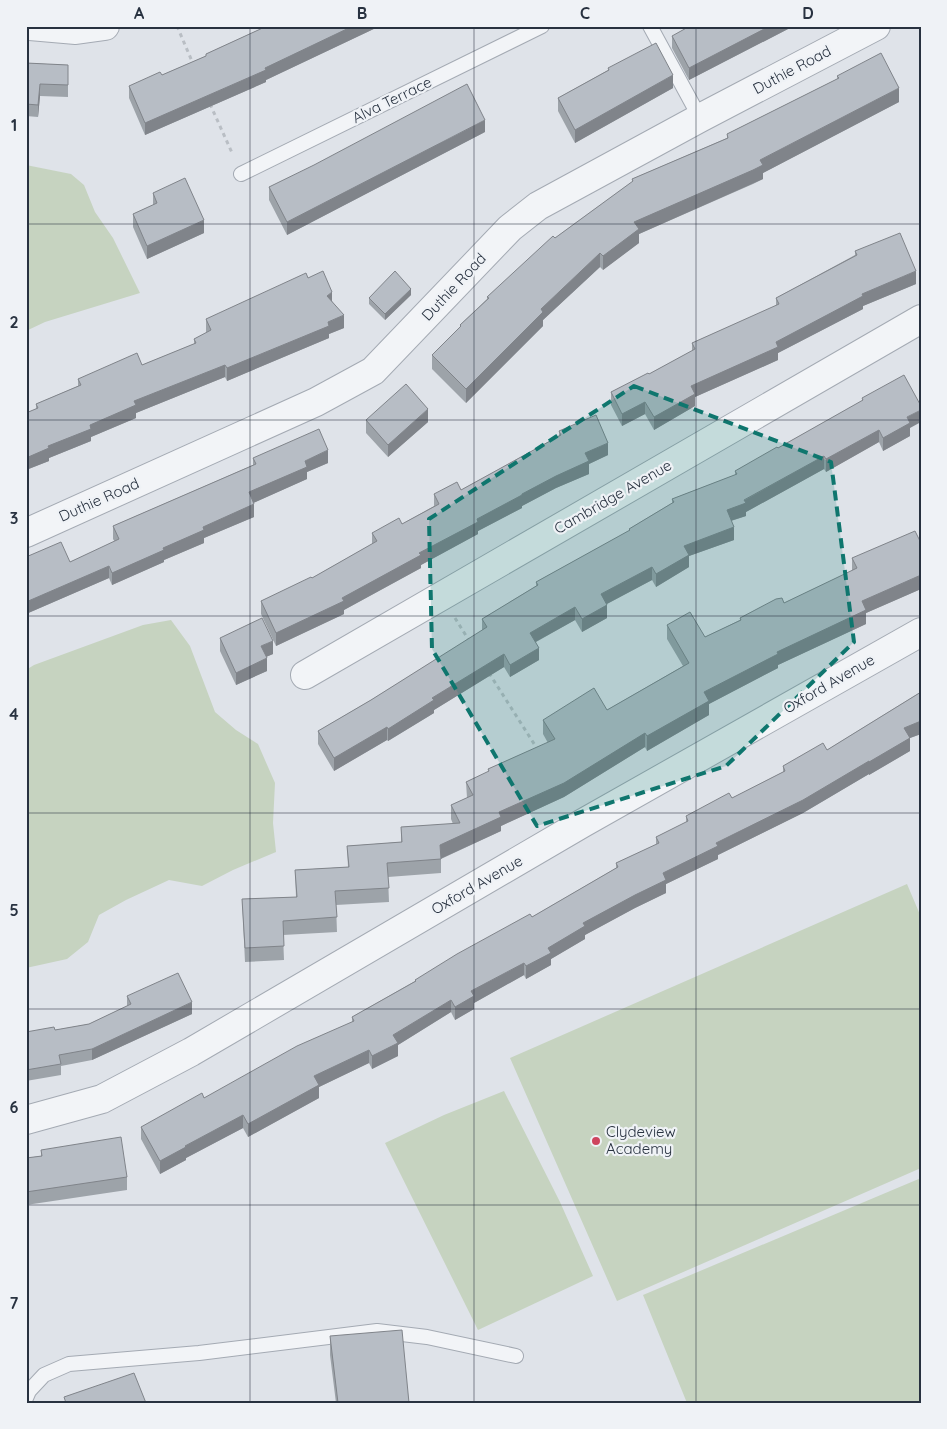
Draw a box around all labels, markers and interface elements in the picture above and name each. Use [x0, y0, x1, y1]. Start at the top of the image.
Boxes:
text: A [134, 3, 145, 23]
text: B [357, 3, 367, 23]
text: C [580, 3, 590, 23]
text: D [802, 3, 814, 23]
street label: Duthie Road [749, 41, 834, 98]
street label: Alva Terrace [349, 72, 435, 127]
text: 1 [11, 115, 17, 135]
street label: Duthie Road [417, 249, 490, 325]
text: 2 [9, 312, 19, 332]
street label: Cambridge Avenue [551, 455, 675, 538]
street label: Duthie Road [56, 473, 142, 526]
text: 3 [10, 508, 18, 528]
street label: Oxford Avenue [780, 650, 878, 717]
text: 4 [9, 704, 19, 724]
street label: Oxford Avenue [428, 851, 526, 918]
text: 5 [9, 900, 19, 920]
text: 6 [10, 1097, 19, 1117]
place label: Clydeview Academy [606, 1122, 676, 1158]
marker: Clydeview Academy [590, 1135, 602, 1147]
text: 7 [10, 1293, 19, 1313]

